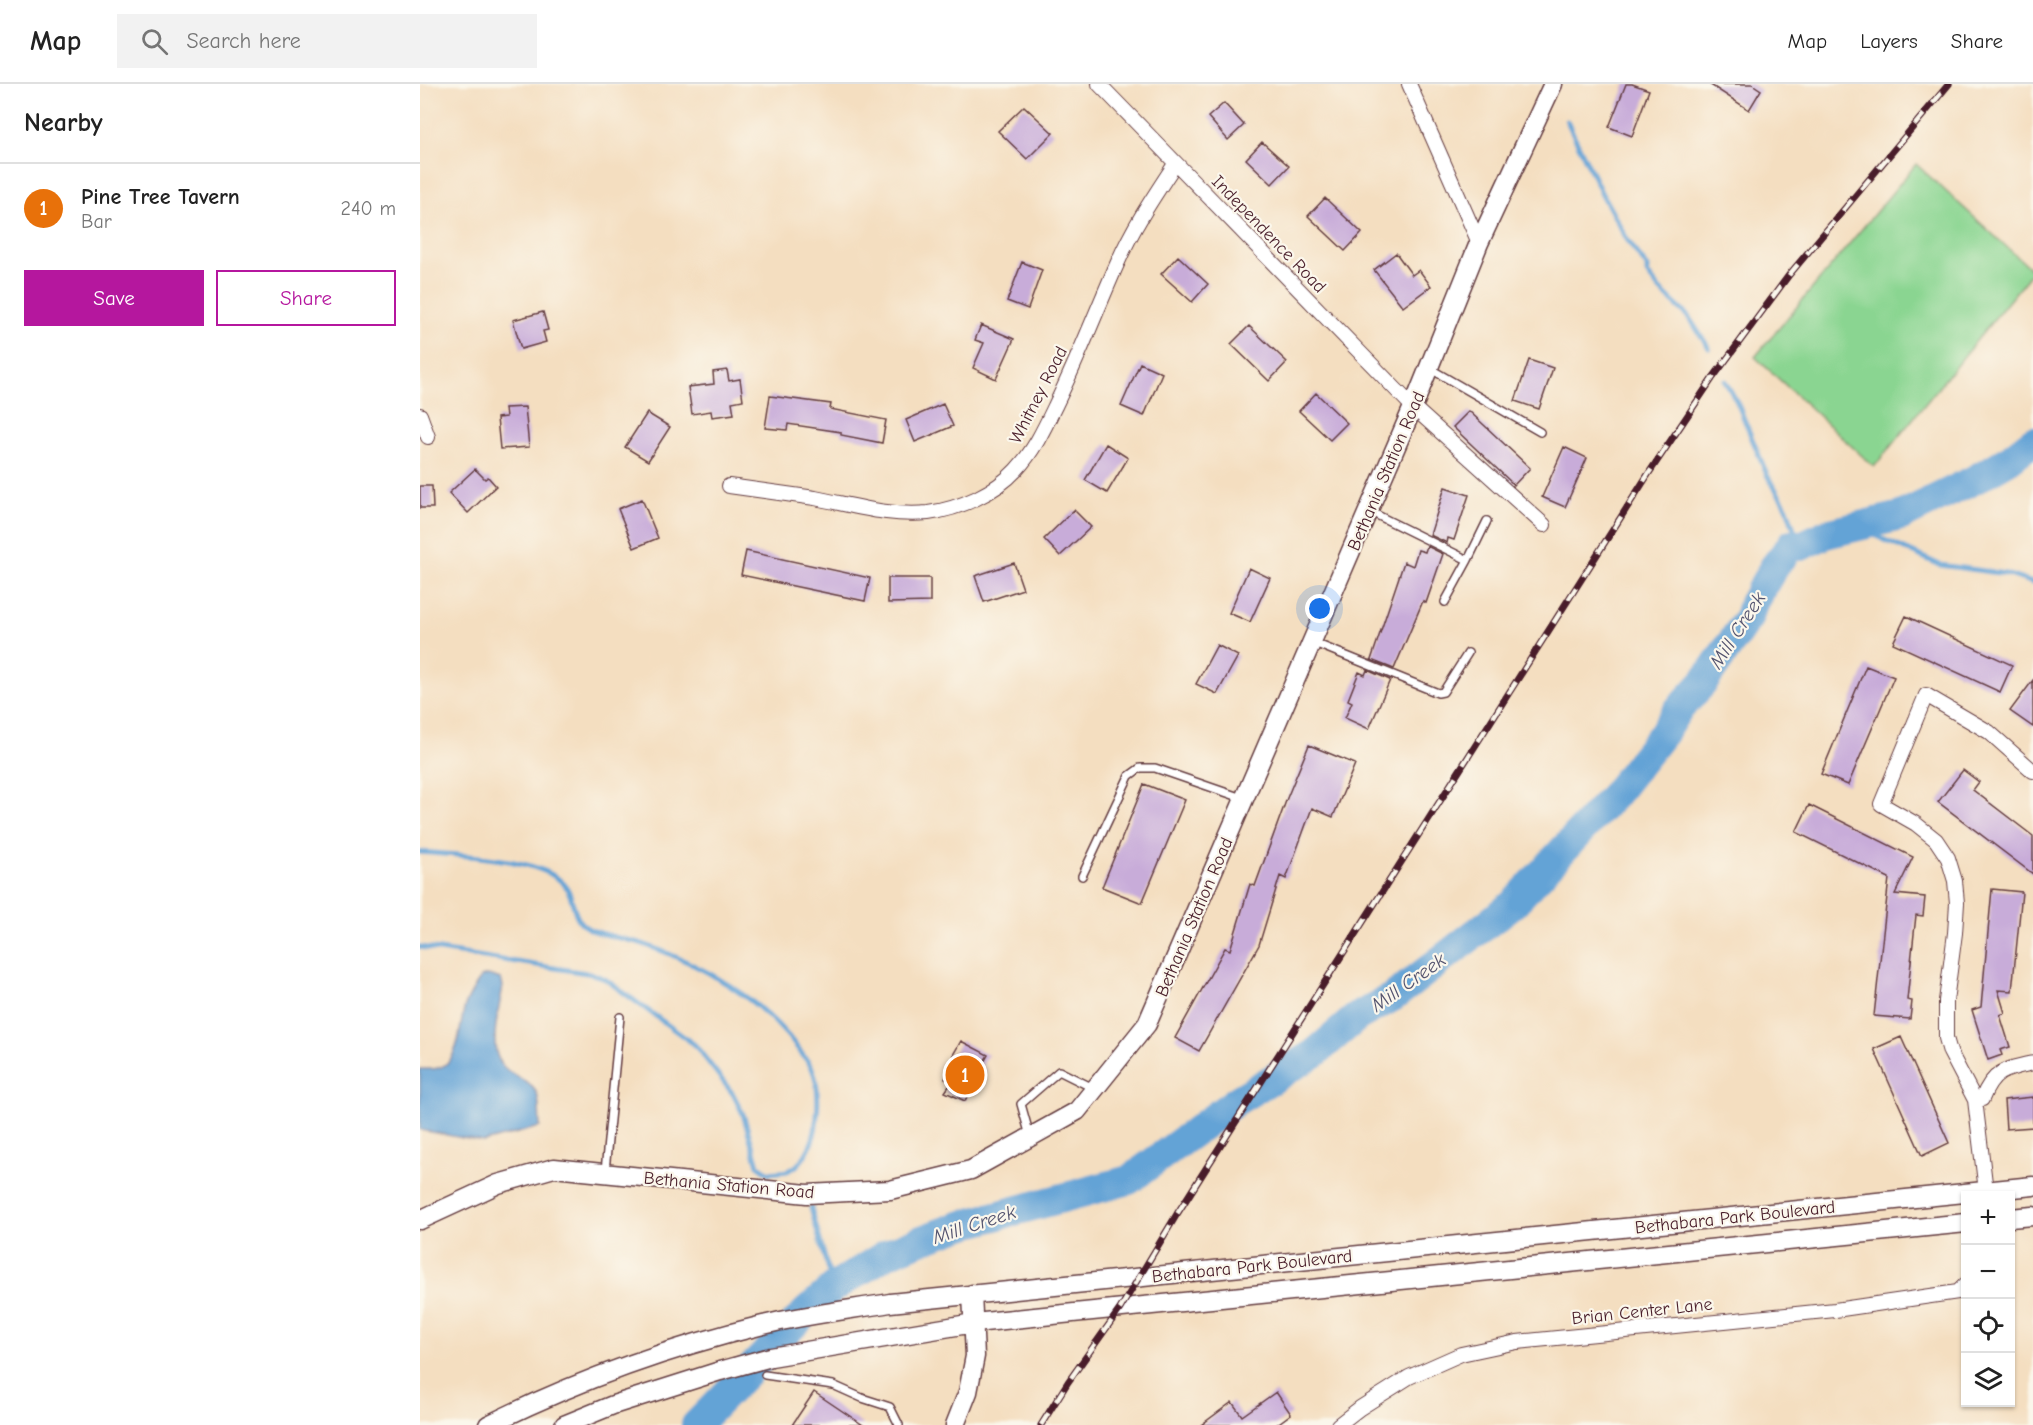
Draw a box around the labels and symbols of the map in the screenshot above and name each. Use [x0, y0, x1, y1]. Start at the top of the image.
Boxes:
street label: Independence Road [1207, 171, 1330, 297]
street label: Whitney Road [1005, 343, 1072, 447]
street label: Bethania Station Road [1343, 388, 1430, 554]
water label: Mill Creek [1704, 588, 1771, 674]
your location [1305, 594, 1334, 623]
street label: Bethania Station Road [1151, 834, 1238, 1000]
water label: Mill Creek [1366, 948, 1450, 1017]
pin: 1 [946, 1052, 984, 1098]
street label: Bethania Station Road [643, 1168, 815, 1203]
street label: Bethabara Park Boulevard [1634, 1197, 1836, 1238]
water label: Mill Creek [929, 1200, 1019, 1249]
street label: Bethabara Park Boulevard [1151, 1246, 1353, 1287]
street label: Brian Center Lane [1571, 1294, 1713, 1329]

